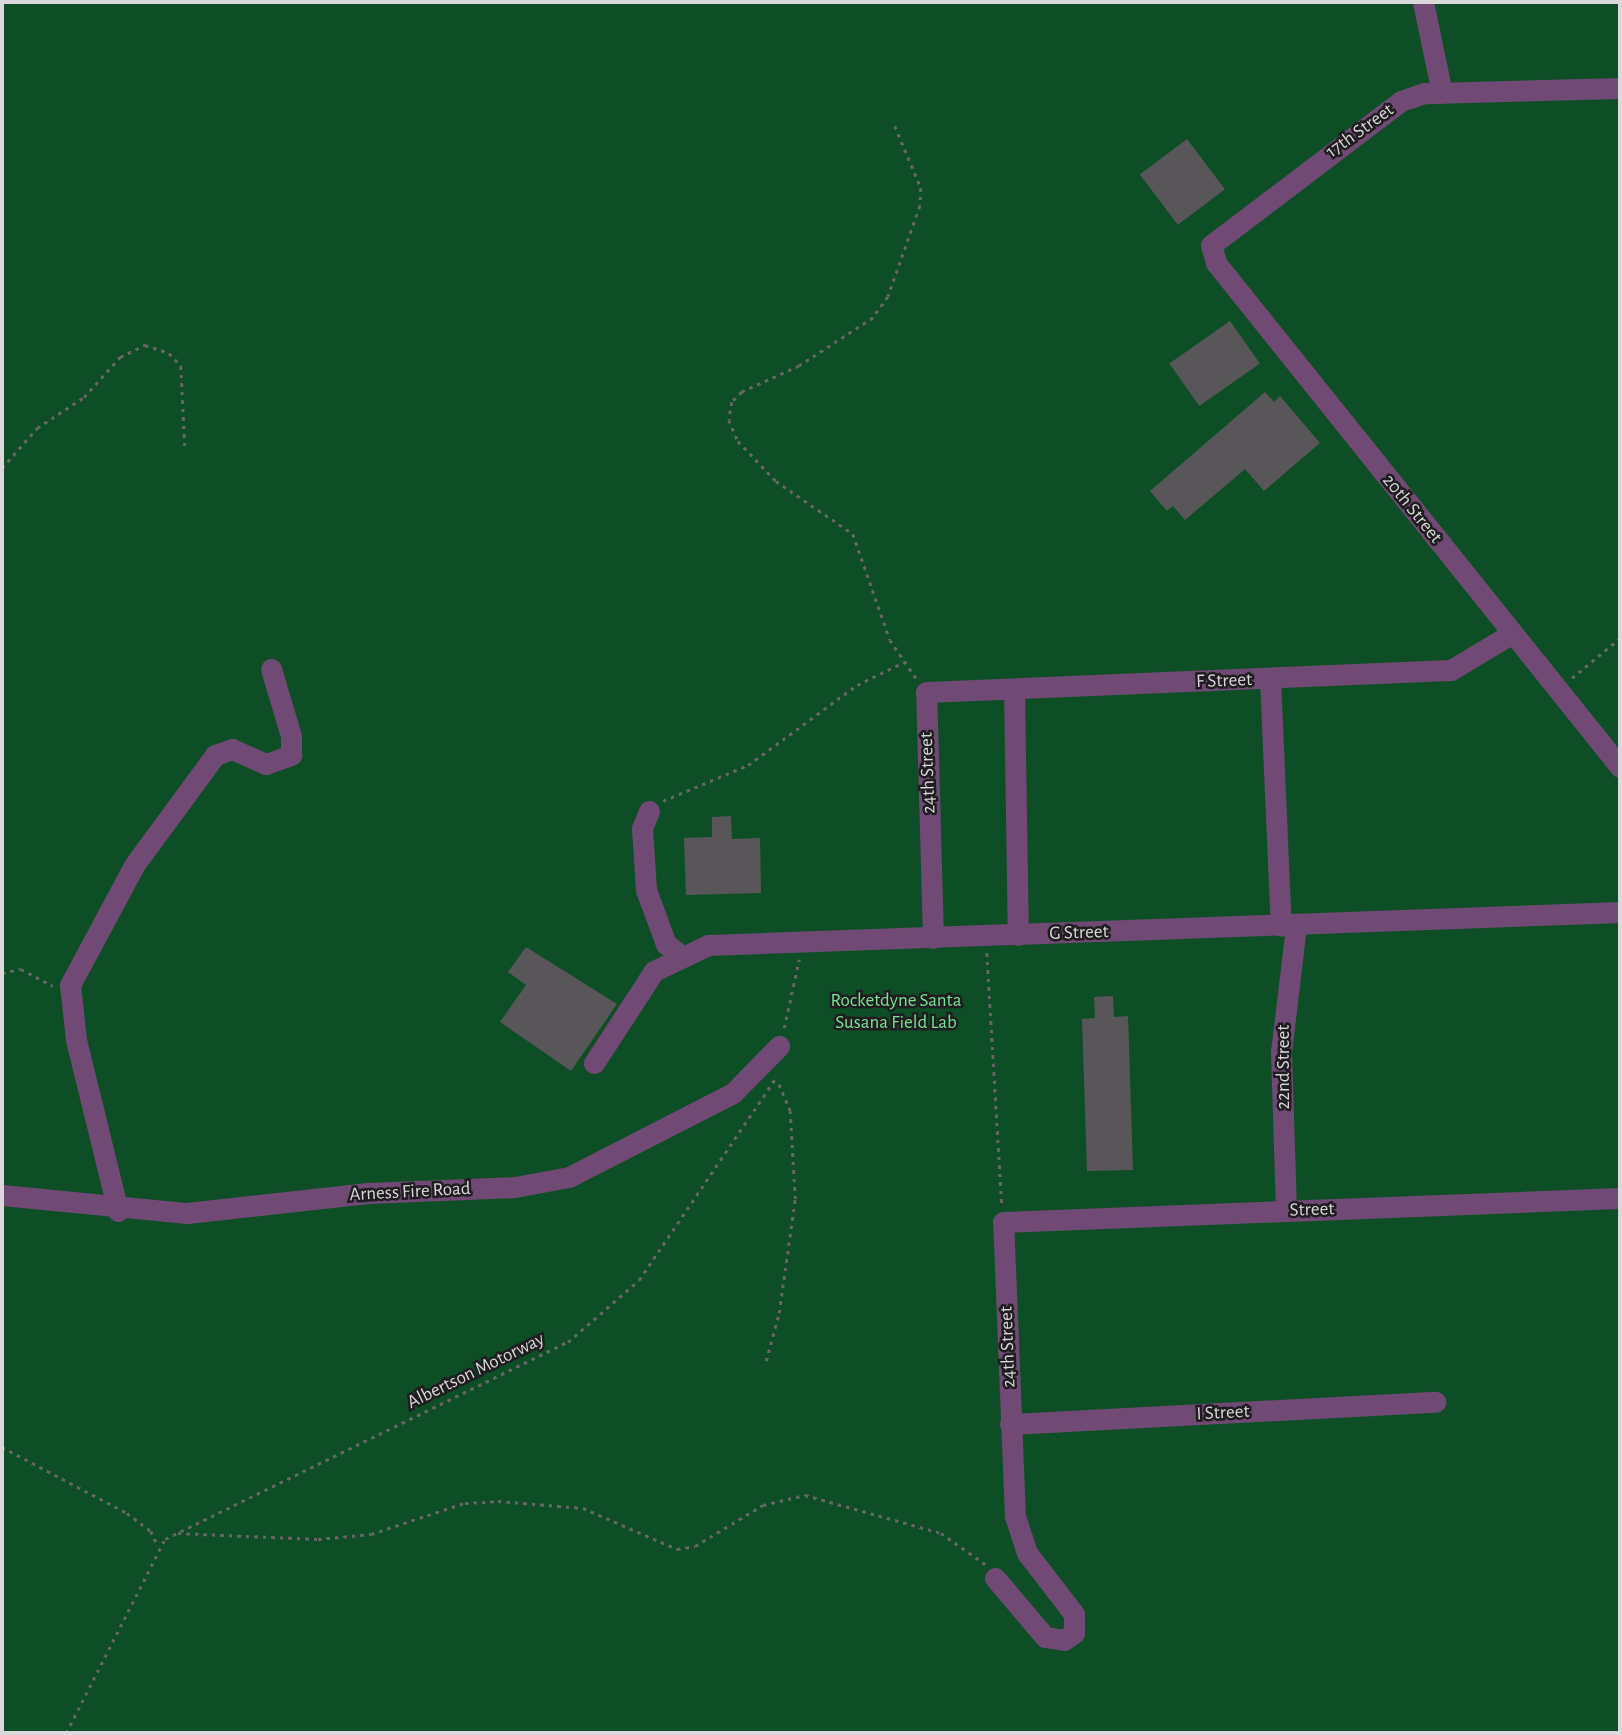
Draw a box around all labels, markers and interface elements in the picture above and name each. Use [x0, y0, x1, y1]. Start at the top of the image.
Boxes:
street label: 17th Street [1322, 99, 1398, 163]
street label: 20th Street [1377, 470, 1447, 548]
street label: F Street [1196, 669, 1252, 693]
street label: 24th Street [915, 732, 941, 814]
street label: G Street [1049, 921, 1109, 945]
park label: Rocketdyne Santa Susana Field Lab [831, 990, 961, 1034]
street label: 22nd Street [1273, 1025, 1295, 1109]
street label: Arness Fire Road [349, 1177, 471, 1207]
street label: Street [1289, 1198, 1335, 1222]
street label: 24th Street [995, 1306, 1021, 1388]
street label: Albertson Motorway [404, 1328, 548, 1414]
street label: I Street [1196, 1400, 1250, 1426]

